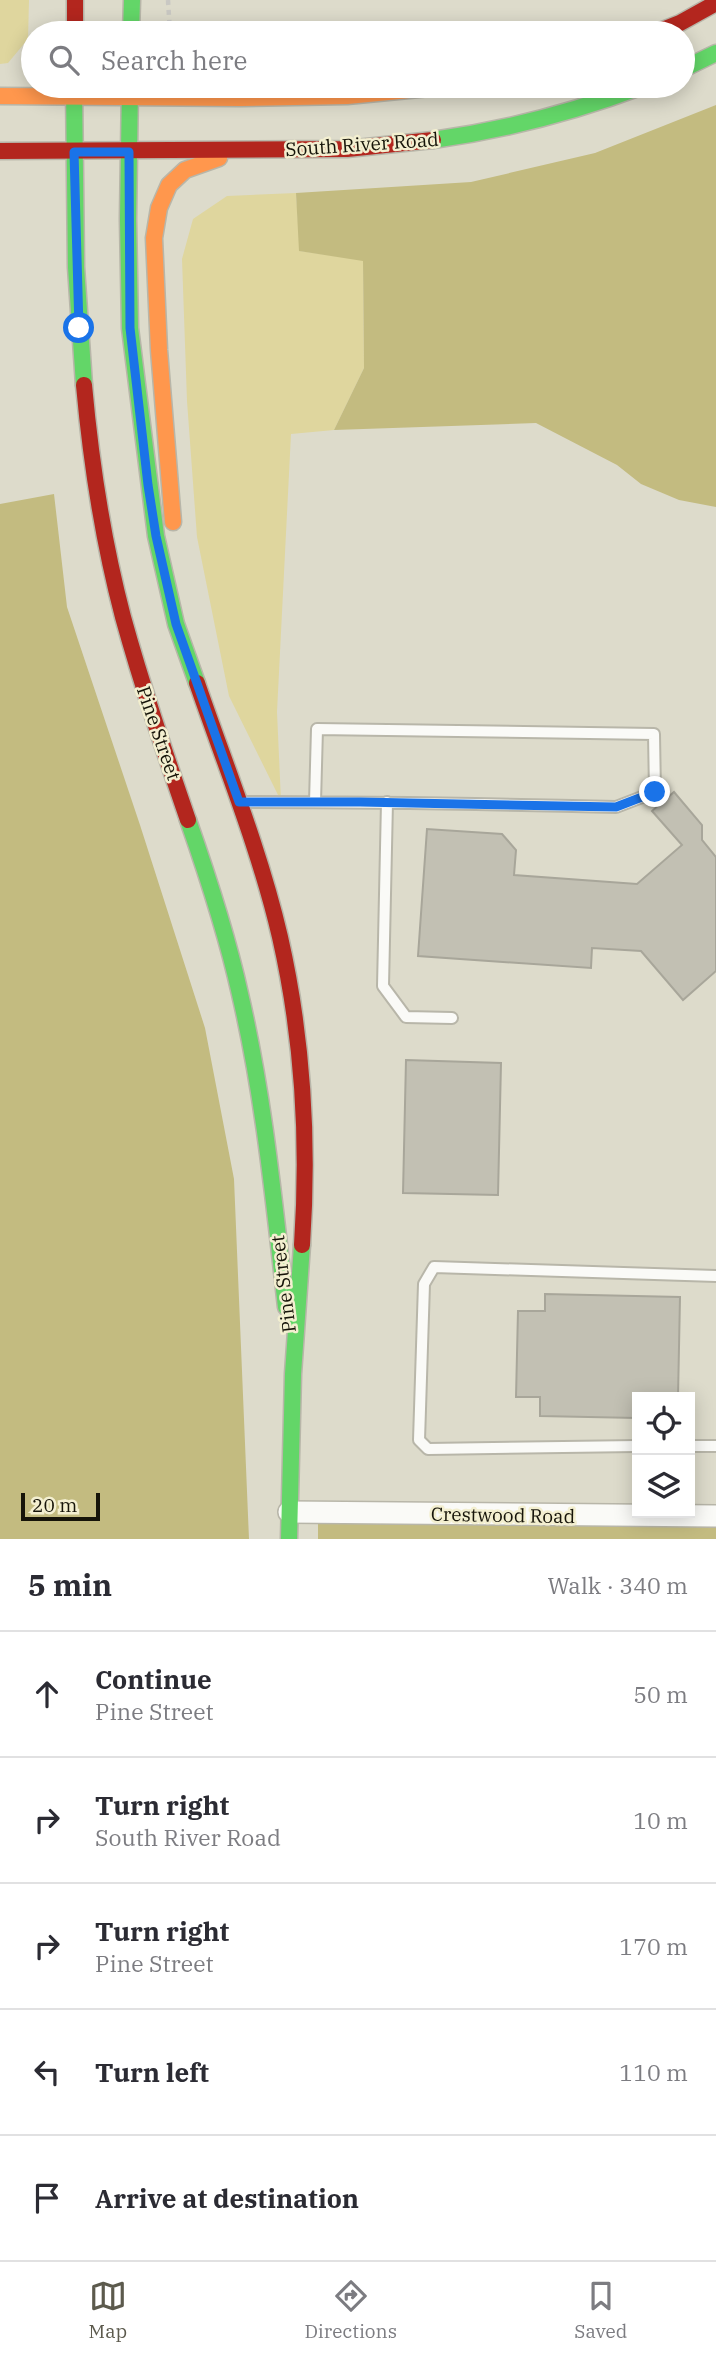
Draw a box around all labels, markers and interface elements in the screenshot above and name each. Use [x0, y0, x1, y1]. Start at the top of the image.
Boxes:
search box [21, 21, 695, 98]
icon: search [45, 41, 83, 79]
text: Search here [101, 43, 247, 77]
street label: South River Road [285, 127, 439, 161]
route start [63, 312, 94, 343]
street label: Pine Street [132, 683, 186, 783]
route end [639, 776, 670, 807]
street label: Pine Street [265, 1234, 301, 1334]
map controls [632, 1392, 695, 1518]
button: locate [632, 1392, 695, 1455]
button: layers [632, 1455, 695, 1518]
scale bar [21, 1490, 100, 1522]
text: 20 m [32, 1493, 77, 1517]
street label: Crestwood Road [431, 1502, 575, 1528]
text: 5 min [28, 1565, 112, 1604]
text: Walk · 340 m [547, 1570, 688, 1600]
text: Continue [95, 1662, 212, 1696]
icon: ahead [28, 1675, 66, 1713]
text: 50 m [633, 1679, 688, 1709]
text: Pine Street [95, 1696, 214, 1726]
text: Turn right [95, 1788, 229, 1822]
icon: right [28, 1801, 66, 1839]
text: 10 m [633, 1805, 688, 1835]
text: South River Road [95, 1822, 281, 1852]
text: Turn right [95, 1914, 229, 1948]
icon: right [28, 1927, 66, 1965]
text: 170 m [619, 1931, 688, 1961]
text: Pine Street [95, 1948, 214, 1978]
icon: left [28, 2053, 66, 2091]
text: Turn left [95, 2055, 209, 2089]
text: 110 m [619, 2057, 688, 2087]
icon: arrive [28, 2179, 66, 2217]
text: Arrive at destination [95, 2181, 359, 2215]
tab: Map [89, 2277, 127, 2343]
tab: Directions [304, 2277, 397, 2343]
tab: Saved [574, 2277, 627, 2343]

